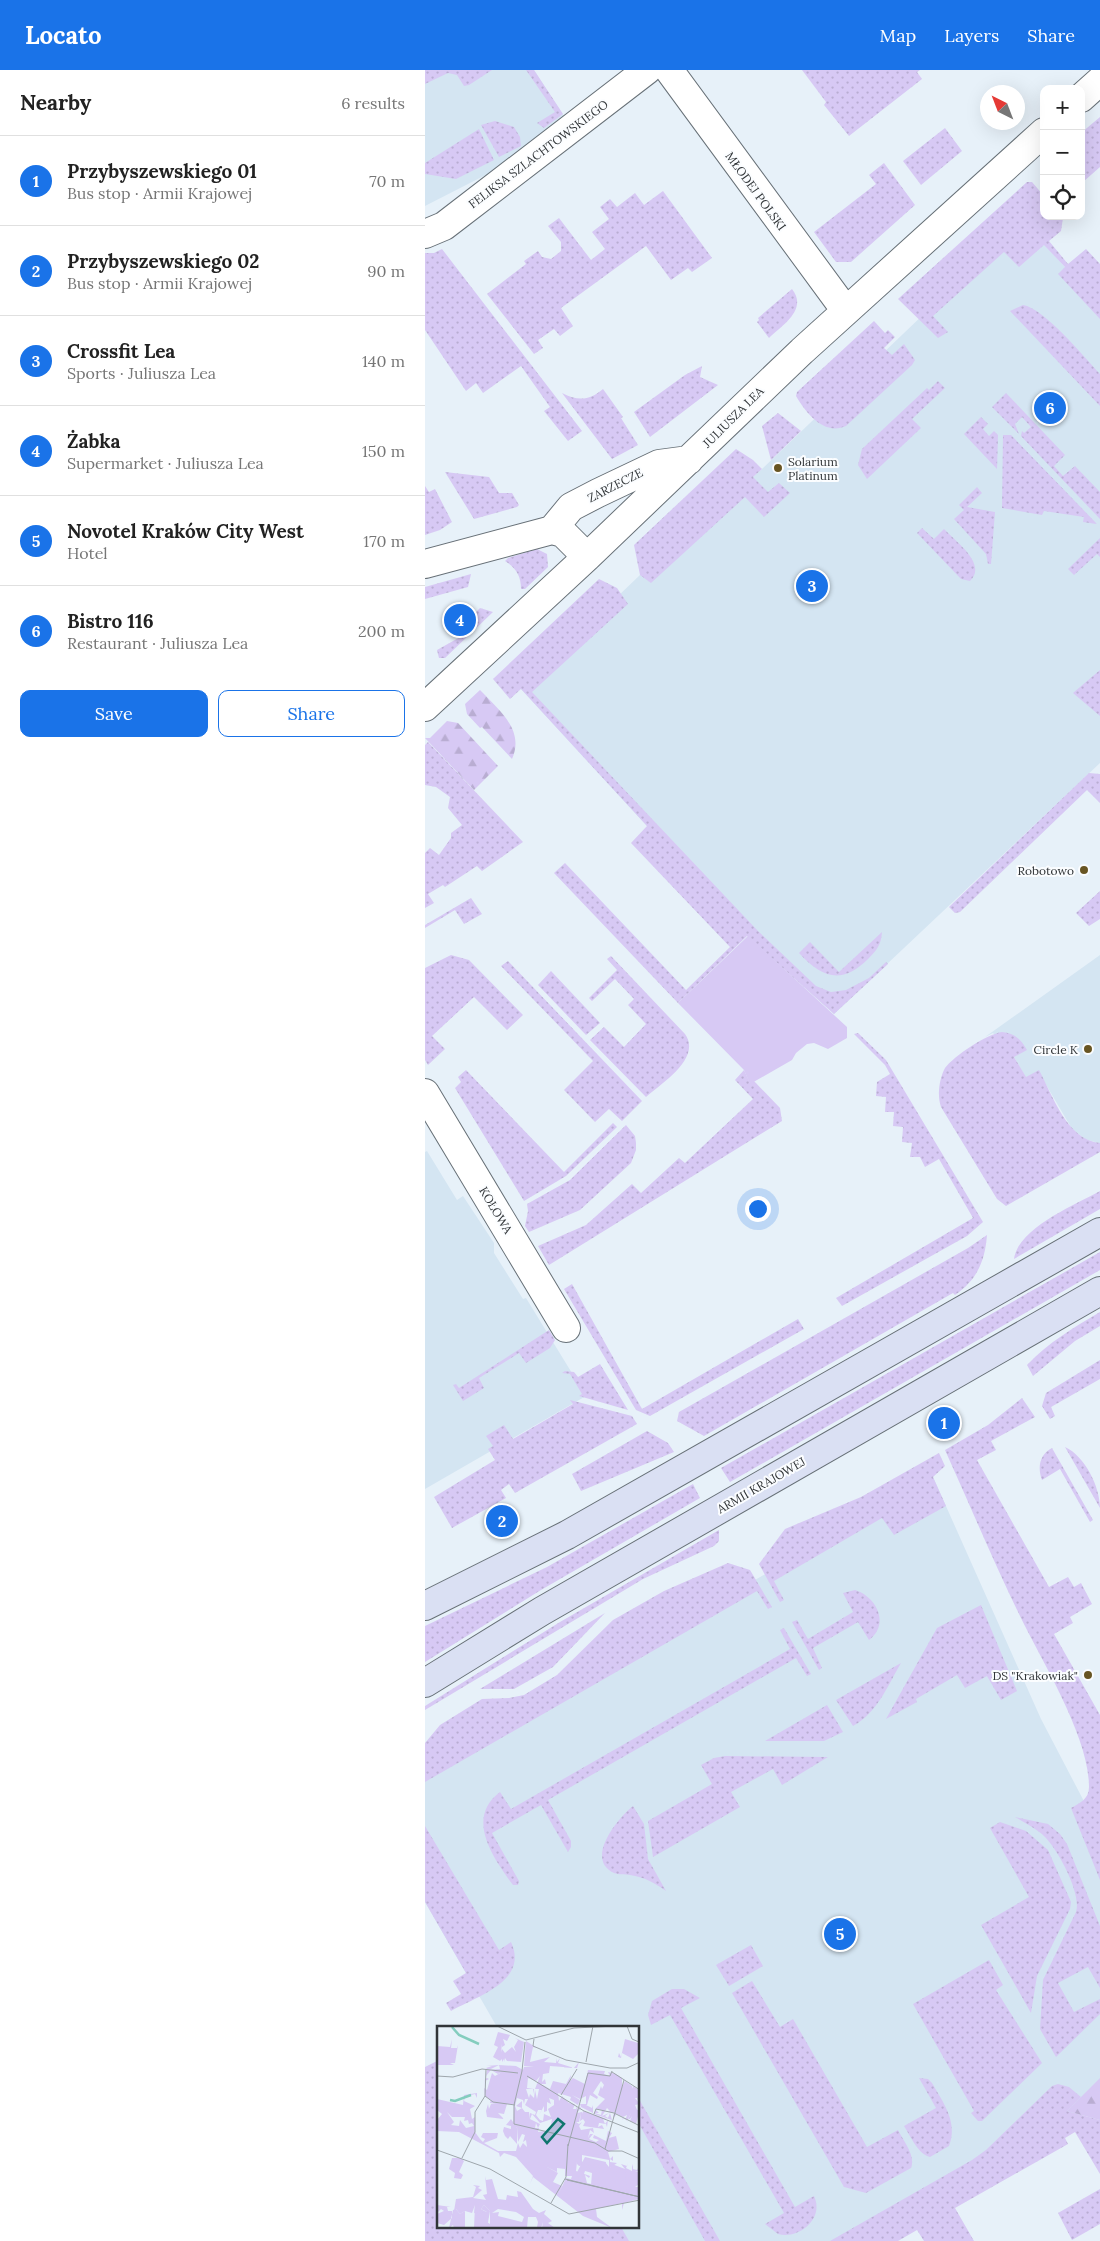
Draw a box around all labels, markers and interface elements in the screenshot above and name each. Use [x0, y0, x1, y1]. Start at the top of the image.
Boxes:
text: Locato [25, 20, 102, 51]
text: Map [880, 24, 916, 47]
text: Layers [944, 24, 999, 47]
text: Share [1027, 24, 1075, 47]
north arrow [980, 85, 1025, 130]
map controls [1040, 85, 1085, 220]
button: + [1040, 85, 1085, 130]
text: Nearby [20, 89, 91, 116]
text: 6 results [341, 93, 405, 113]
street label: FELIKSA SZLACHTOWSKIEGO [465, 97, 611, 211]
button: − [1040, 130, 1085, 175]
street label: MŁODEJ POLSKI [722, 149, 790, 233]
text: Przybyszewskiego 01 [67, 159, 257, 183]
text: 1 [33, 171, 39, 191]
text: 70 m [369, 171, 405, 191]
button: locate [1040, 175, 1085, 220]
text: Bus stop · Armii Krajowej [67, 183, 252, 203]
text: Przybyszewskiego 02 [67, 249, 259, 273]
text: 2 [32, 261, 40, 281]
text: 90 m [367, 261, 405, 281]
text: Bus stop · Armii Krajowej [67, 273, 252, 293]
text: Crossfit Lea [67, 339, 175, 363]
text: 3 [32, 351, 40, 371]
text: 140 m [362, 351, 405, 371]
text: Sports · Juliusza Lea [67, 363, 216, 383]
street label: JULIUSZA LEA [699, 383, 767, 451]
pin: 6 [1034, 389, 1066, 427]
text: Żabka [67, 429, 120, 453]
text: 4 [32, 441, 40, 461]
text: 150 m [362, 441, 405, 461]
text: Supermarket · Juliusza Lea [67, 453, 264, 473]
place label: Solarium Platinum [788, 454, 838, 483]
marker: Solarium Platinum [772, 462, 784, 474]
street label: ZARZECZE [585, 465, 645, 505]
text: Novotel Kraków City West [67, 519, 304, 543]
text: 5 [32, 531, 40, 551]
text: 170 m [363, 531, 405, 551]
text: Hotel [67, 543, 108, 563]
pin: 3 [796, 567, 828, 605]
pin: 4 [444, 601, 476, 639]
text: Bistro 116 [67, 609, 154, 633]
text: 6 [31, 621, 41, 641]
text: 200 m [358, 621, 405, 641]
text: Restaurant · Juliusza Lea [67, 633, 248, 653]
button: Save [20, 690, 208, 737]
button: Share [218, 690, 405, 737]
place label: Robotowo [1017, 863, 1074, 878]
marker: Robotowo [1078, 864, 1090, 876]
place label: Circle K [1034, 1042, 1079, 1057]
marker: Circle K [1082, 1043, 1094, 1055]
street label: KOŁOWA [476, 1184, 516, 1237]
your location [745, 1196, 771, 1222]
pin: 1 [928, 1404, 960, 1442]
street label: ARMII KRAJOWEJ [713, 1453, 808, 1517]
pin: 2 [486, 1502, 518, 1540]
place label: DS "Krakowiak" [992, 1668, 1078, 1683]
marker: DS "Krakowiak" [1082, 1669, 1094, 1681]
pin: 5 [824, 1915, 856, 1953]
inset map [437, 2026, 640, 2228]

